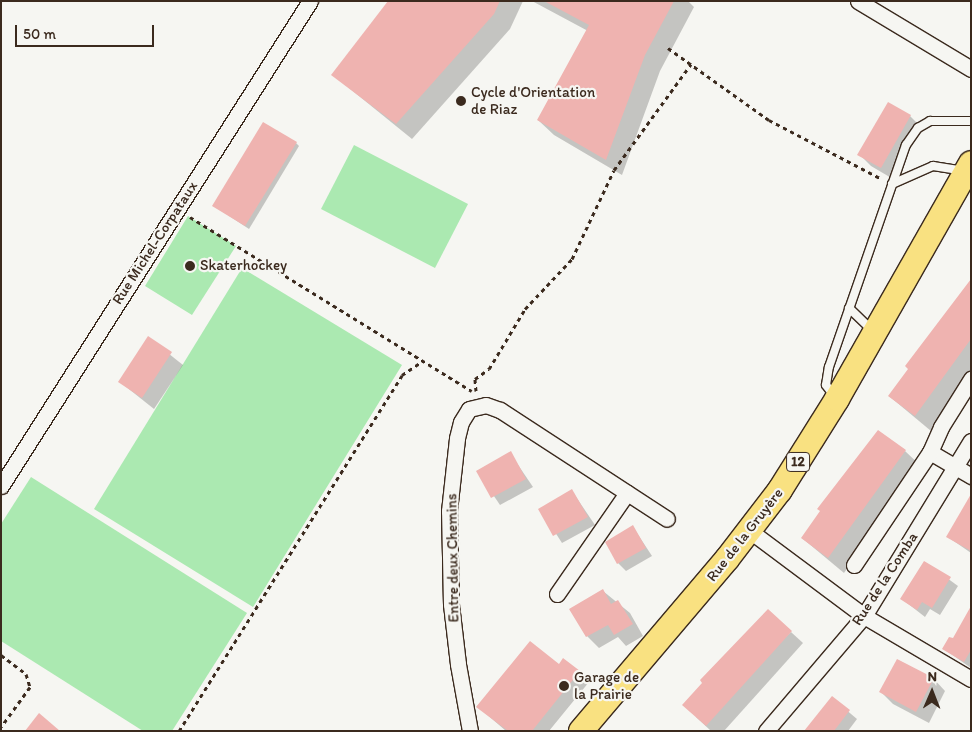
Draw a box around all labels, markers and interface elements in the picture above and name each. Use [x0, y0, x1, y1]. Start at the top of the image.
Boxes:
scale bar [18, 15, 156, 47]
text: 50 m [23, 25, 56, 43]
place label: Cycle d'Orientation de Riaz [471, 83, 595, 118]
marker: Cycle d'Orientation de Riaz [455, 95, 467, 107]
street label: Rue Michel-Corpataux [109, 178, 201, 308]
place label: Skaterhockey [200, 257, 287, 275]
marker: Skaterhockey [184, 260, 196, 272]
road number: 12 [786, 451, 810, 474]
street label: Rue de la Gruyère [703, 485, 787, 585]
street label: Entre deux Chemins [443, 493, 463, 623]
street label: Rue de la Comba [848, 529, 922, 629]
north arrow [907, 667, 957, 717]
place label: Garage de la Prairie [574, 668, 639, 703]
text: N [927, 668, 937, 685]
marker: Garage de la Prairie [558, 680, 570, 692]

